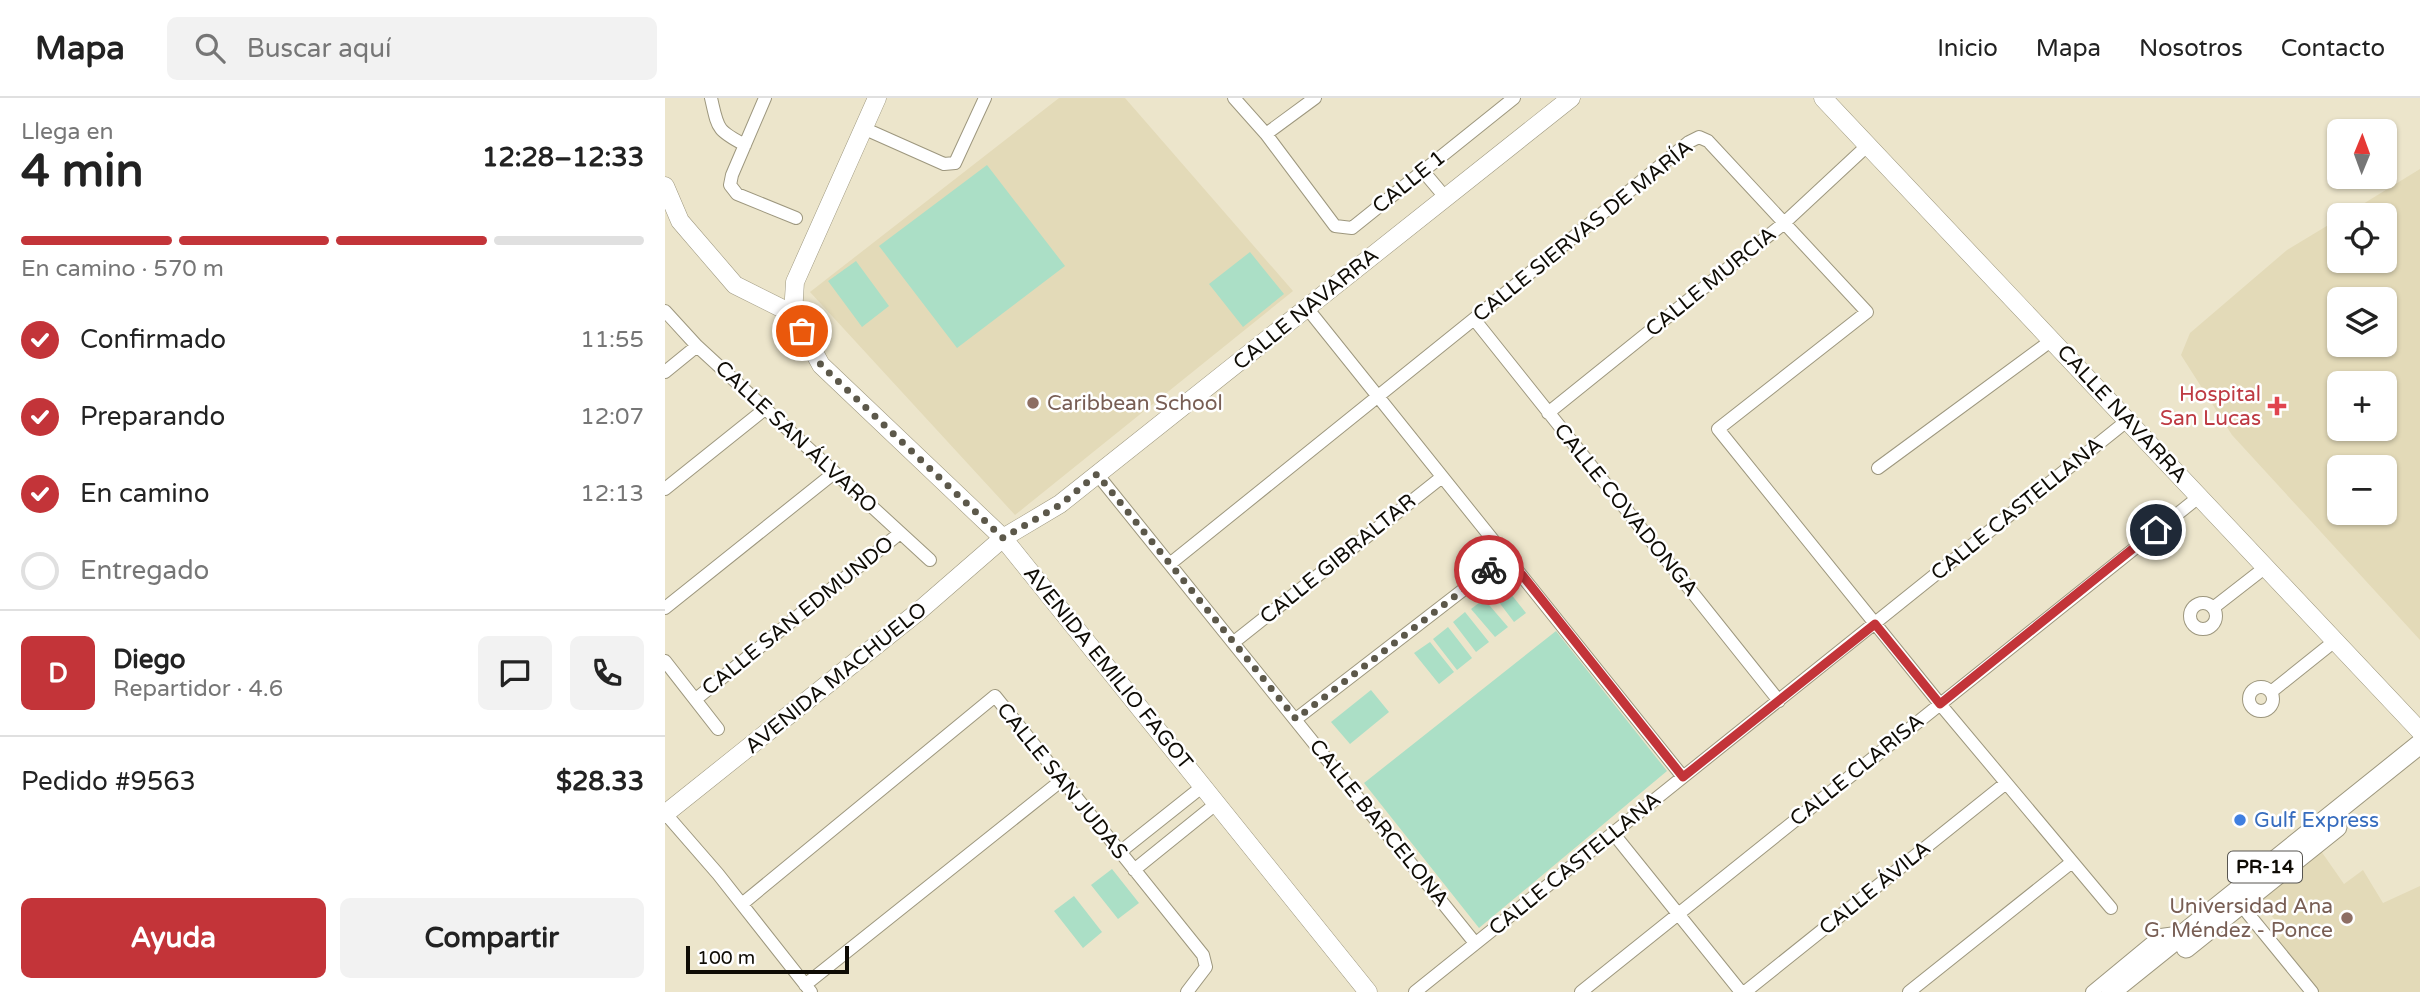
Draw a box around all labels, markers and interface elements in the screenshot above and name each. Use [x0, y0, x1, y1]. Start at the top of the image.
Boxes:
search box [167, 17, 657, 80]
text: Mapa [35, 29, 125, 68]
icon: search [191, 29, 229, 67]
text: Buscar aquí [247, 33, 391, 64]
text: Inicio [1937, 34, 1998, 63]
text: Mapa [2036, 34, 2101, 63]
text: Nosotros [2139, 34, 2243, 63]
text: Contacto [2281, 34, 2385, 63]
text: Llega en [21, 118, 113, 146]
north arrow [2327, 119, 2397, 189]
map controls [2327, 119, 2397, 525]
street label: CALLE SIERVAS DE MARÍA [1468, 135, 1698, 327]
text: 12:28–12:33 [482, 142, 644, 173]
text: 4 min [21, 144, 144, 199]
street label: CALLE 1 [1368, 145, 1450, 219]
button: locate [2327, 203, 2397, 273]
street label: CALLE MURCIA [1641, 222, 1781, 342]
street label: CALLE NAVARRA [1228, 243, 1384, 375]
text: En camino · 570 m [21, 255, 224, 283]
button: layers [2327, 287, 2397, 357]
pin [772, 301, 832, 361]
icon: bag [783, 312, 821, 350]
icon: check [21, 321, 59, 359]
text: Confirmado [80, 324, 226, 355]
text: 11:55 [580, 326, 644, 354]
street label: CALLE NAVARRA [2052, 340, 2192, 488]
street label: CALLE SAN ÁLVARO [710, 355, 882, 519]
button: + [2327, 371, 2397, 441]
place label: Hospital San Lucas [2160, 382, 2261, 431]
place label: Caribbean School [1047, 391, 1223, 416]
marker: Caribbean School [1025, 395, 1041, 411]
marker: Hospital San Lucas [2267, 396, 2287, 416]
icon: check [21, 398, 59, 436]
text: Preparando [80, 401, 225, 432]
text: 12:07 [580, 403, 644, 431]
street label: CALLE COVADONGA [1549, 419, 1703, 601]
street label: CALLE CASTELLANA [1926, 432, 2108, 586]
button: − [2327, 455, 2397, 525]
icon: check [21, 475, 59, 513]
text: En camino [80, 478, 209, 509]
text: 12:13 [580, 480, 644, 508]
street label: CALLE GIBRALTAR [1255, 489, 1421, 629]
pin [2126, 500, 2186, 560]
icon: home [2137, 511, 2175, 549]
street label: CALLE SAN EDMUNDO [697, 531, 899, 701]
courier [1454, 535, 1524, 605]
icon: bike [1470, 551, 1508, 589]
text: Entregado [80, 555, 209, 586]
street label: AVENIDA EMILIO FAGOT [1018, 561, 1198, 775]
street label: AVENIDA MACHUELO [740, 597, 932, 759]
button: chat [478, 636, 552, 710]
button: phone [570, 636, 644, 710]
text: Diego [113, 644, 186, 675]
text: D [48, 658, 68, 689]
text: Repartidor · 4.6 [113, 675, 283, 703]
street label: CALLE SAN JUDAS [991, 698, 1133, 864]
street label: CALLE CLARISA [1785, 708, 1929, 832]
street label: CALLE BARCELONA [1304, 734, 1454, 912]
text: Pedido #9563 [21, 766, 196, 797]
text: $28.33 [556, 766, 644, 797]
street label: CALLE CASTELLANA [1484, 787, 1666, 941]
place label: Gulf Express [2254, 808, 2379, 833]
marker: Gulf Express [2232, 812, 2248, 828]
street label: CALLE ÁVILA [1814, 836, 1936, 940]
road number: PR-14 [2228, 852, 2302, 882]
place label: Universidad Ana G. Méndez - Ponce [2144, 894, 2333, 943]
button: Ayuda [21, 898, 326, 978]
button: Compartir [340, 898, 644, 978]
marker: Universidad Ana G. Méndez - Ponce [2339, 910, 2355, 926]
scale bar [686, 943, 849, 975]
text: 100 m [697, 947, 755, 969]

